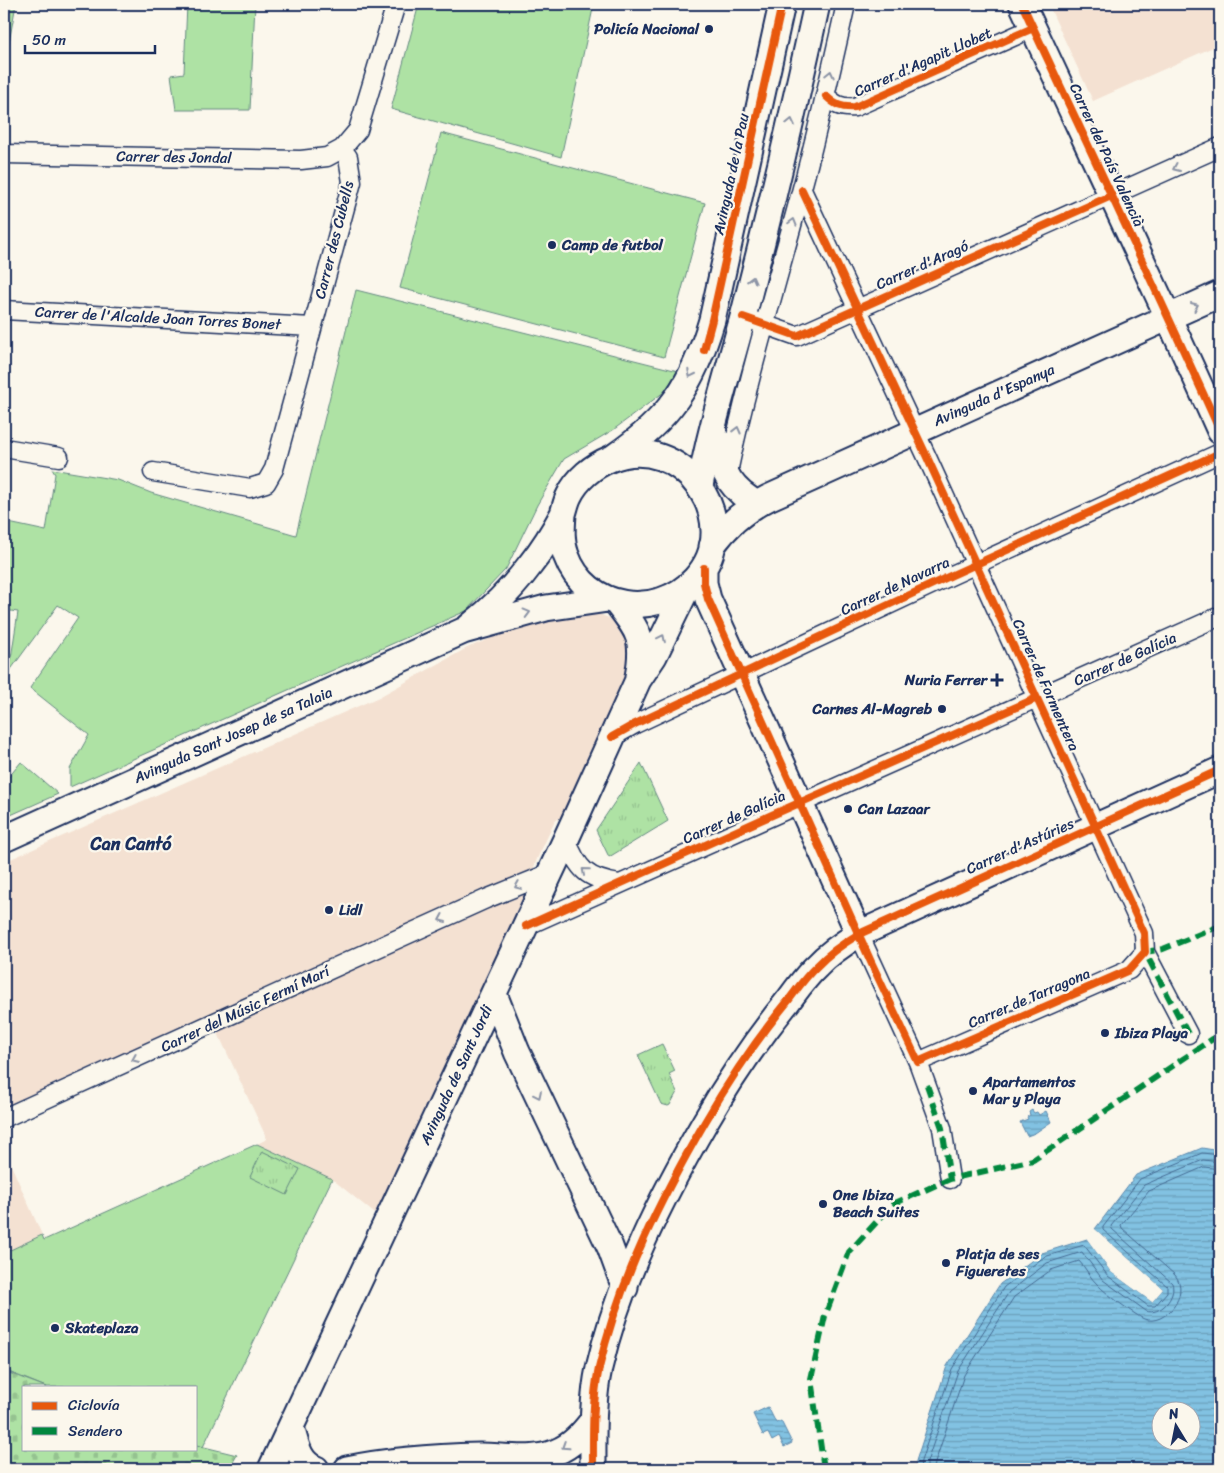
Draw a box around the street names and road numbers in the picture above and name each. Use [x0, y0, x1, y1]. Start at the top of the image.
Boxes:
street label: Carrer d'Agapit Llobet [850, 20, 997, 104]
street label: Carrer del País Valencià [1062, 79, 1152, 232]
street label: Avinguda de la Pau [705, 111, 757, 238]
street label: Carrer des Jondal [116, 143, 233, 171]
street label: Carrer des Cubells [307, 177, 361, 302]
street label: Carrer d'Aragó [871, 233, 973, 297]
street label: Carrer de l'Alcalde Joan Torres Bonet [34, 299, 283, 337]
street label: Avinguda d'Espanya [928, 356, 1059, 434]
street label: Carrer de Navarra [836, 549, 955, 623]
street label: Carrer de Formentera [1005, 615, 1087, 756]
street label: Carrer de Galícia [1069, 624, 1181, 693]
street label: Avinguda Sant Josep de sa Talaia [128, 679, 337, 791]
street label: Carrer de Galícia [678, 782, 790, 851]
street label: Carrer d'Astúries [962, 810, 1078, 882]
street label: Carrer del Músic Fermí Marí [156, 958, 335, 1060]
street label: Carrer de Tarragona [964, 960, 1095, 1036]
street label: Avinguda de Sant Jordi [412, 1000, 500, 1150]

